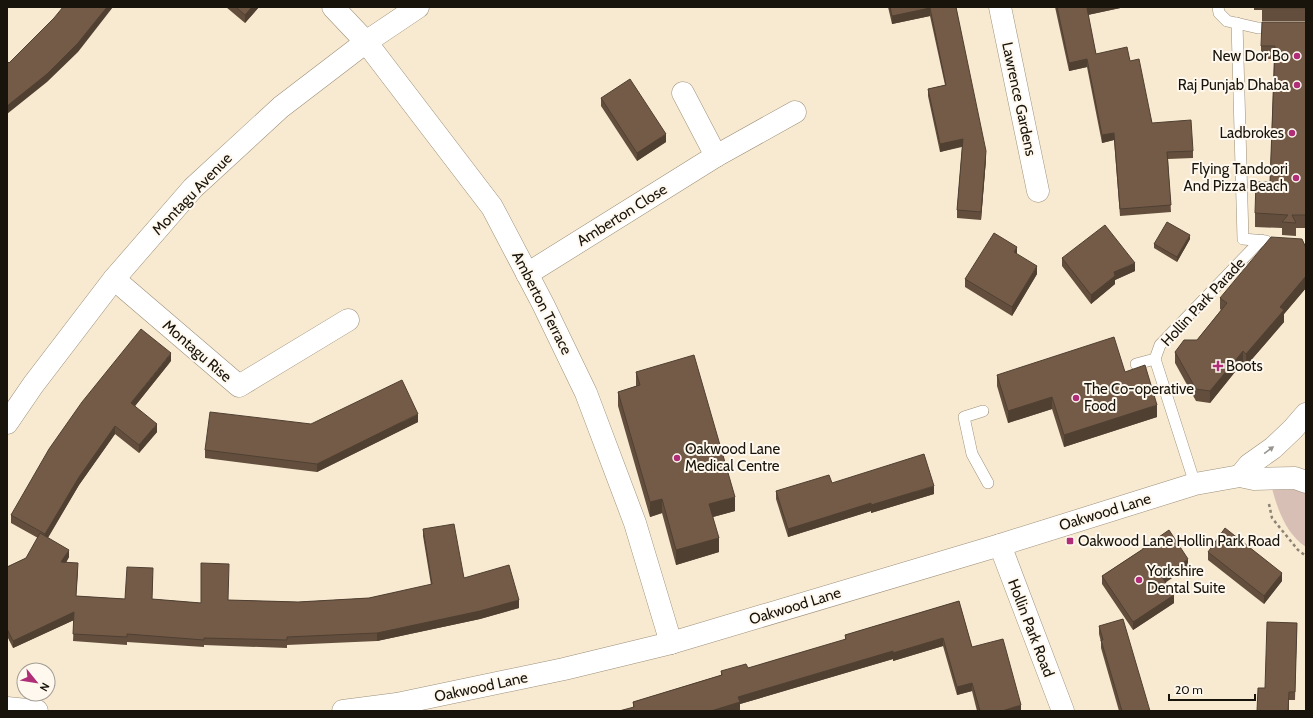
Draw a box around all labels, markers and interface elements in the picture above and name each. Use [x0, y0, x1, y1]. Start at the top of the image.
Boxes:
street label: Lawrence Gardens [998, 40, 1040, 158]
place label: New Dor Bo [1212, 47, 1289, 65]
marker: New Dor Bo [1292, 51, 1302, 61]
place label: Raj Punjab Dhaba [1178, 76, 1290, 94]
marker: Raj Punjab Dhaba [1292, 80, 1302, 90]
place label: Ladbrokes [1220, 124, 1284, 142]
marker: Ladbrokes [1287, 128, 1297, 138]
street label: Montagu Avenue [148, 149, 236, 239]
place label: Flying Tandoori And Pizza Beach [1184, 160, 1288, 195]
marker: Flying Tandoori And Pizza Beach [1291, 173, 1301, 183]
street label: Amberton Close [574, 180, 671, 250]
street label: Amberton Terrace [508, 248, 576, 358]
street label: Hollin Park Parade [1157, 254, 1249, 350]
street label: Montagu Rise [159, 316, 235, 386]
place label: Boots [1226, 357, 1263, 375]
marker: Boots [1213, 361, 1223, 371]
place label: The Co-operative Food [1084, 380, 1194, 415]
marker: The Co-operative Food [1071, 393, 1081, 403]
place label: Oakwood Lane Medical Centre [685, 440, 780, 475]
one-way arrow [1264, 446, 1275, 455]
marker: Oakwood Lane Medical Centre [672, 453, 682, 463]
street label: Oakwood Lane [1057, 489, 1153, 535]
place label: Oakwood Lane Hollin Park Road [1078, 532, 1280, 550]
marker: Oakwood Lane Hollin Park Road [1065, 536, 1075, 546]
place label: Yorkshire Dental Suite [1146, 562, 1226, 597]
marker: Yorkshire Dental Suite [1134, 575, 1144, 585]
street label: Hollin Park Road [1004, 576, 1058, 680]
street label: Oakwood Lane [747, 583, 843, 629]
north arrow [16, 662, 56, 702]
street label: Oakwood Lane [433, 668, 530, 706]
scale bar [1169, 676, 1255, 702]
text: N [37, 680, 53, 694]
text: 20 m [1175, 682, 1203, 697]

